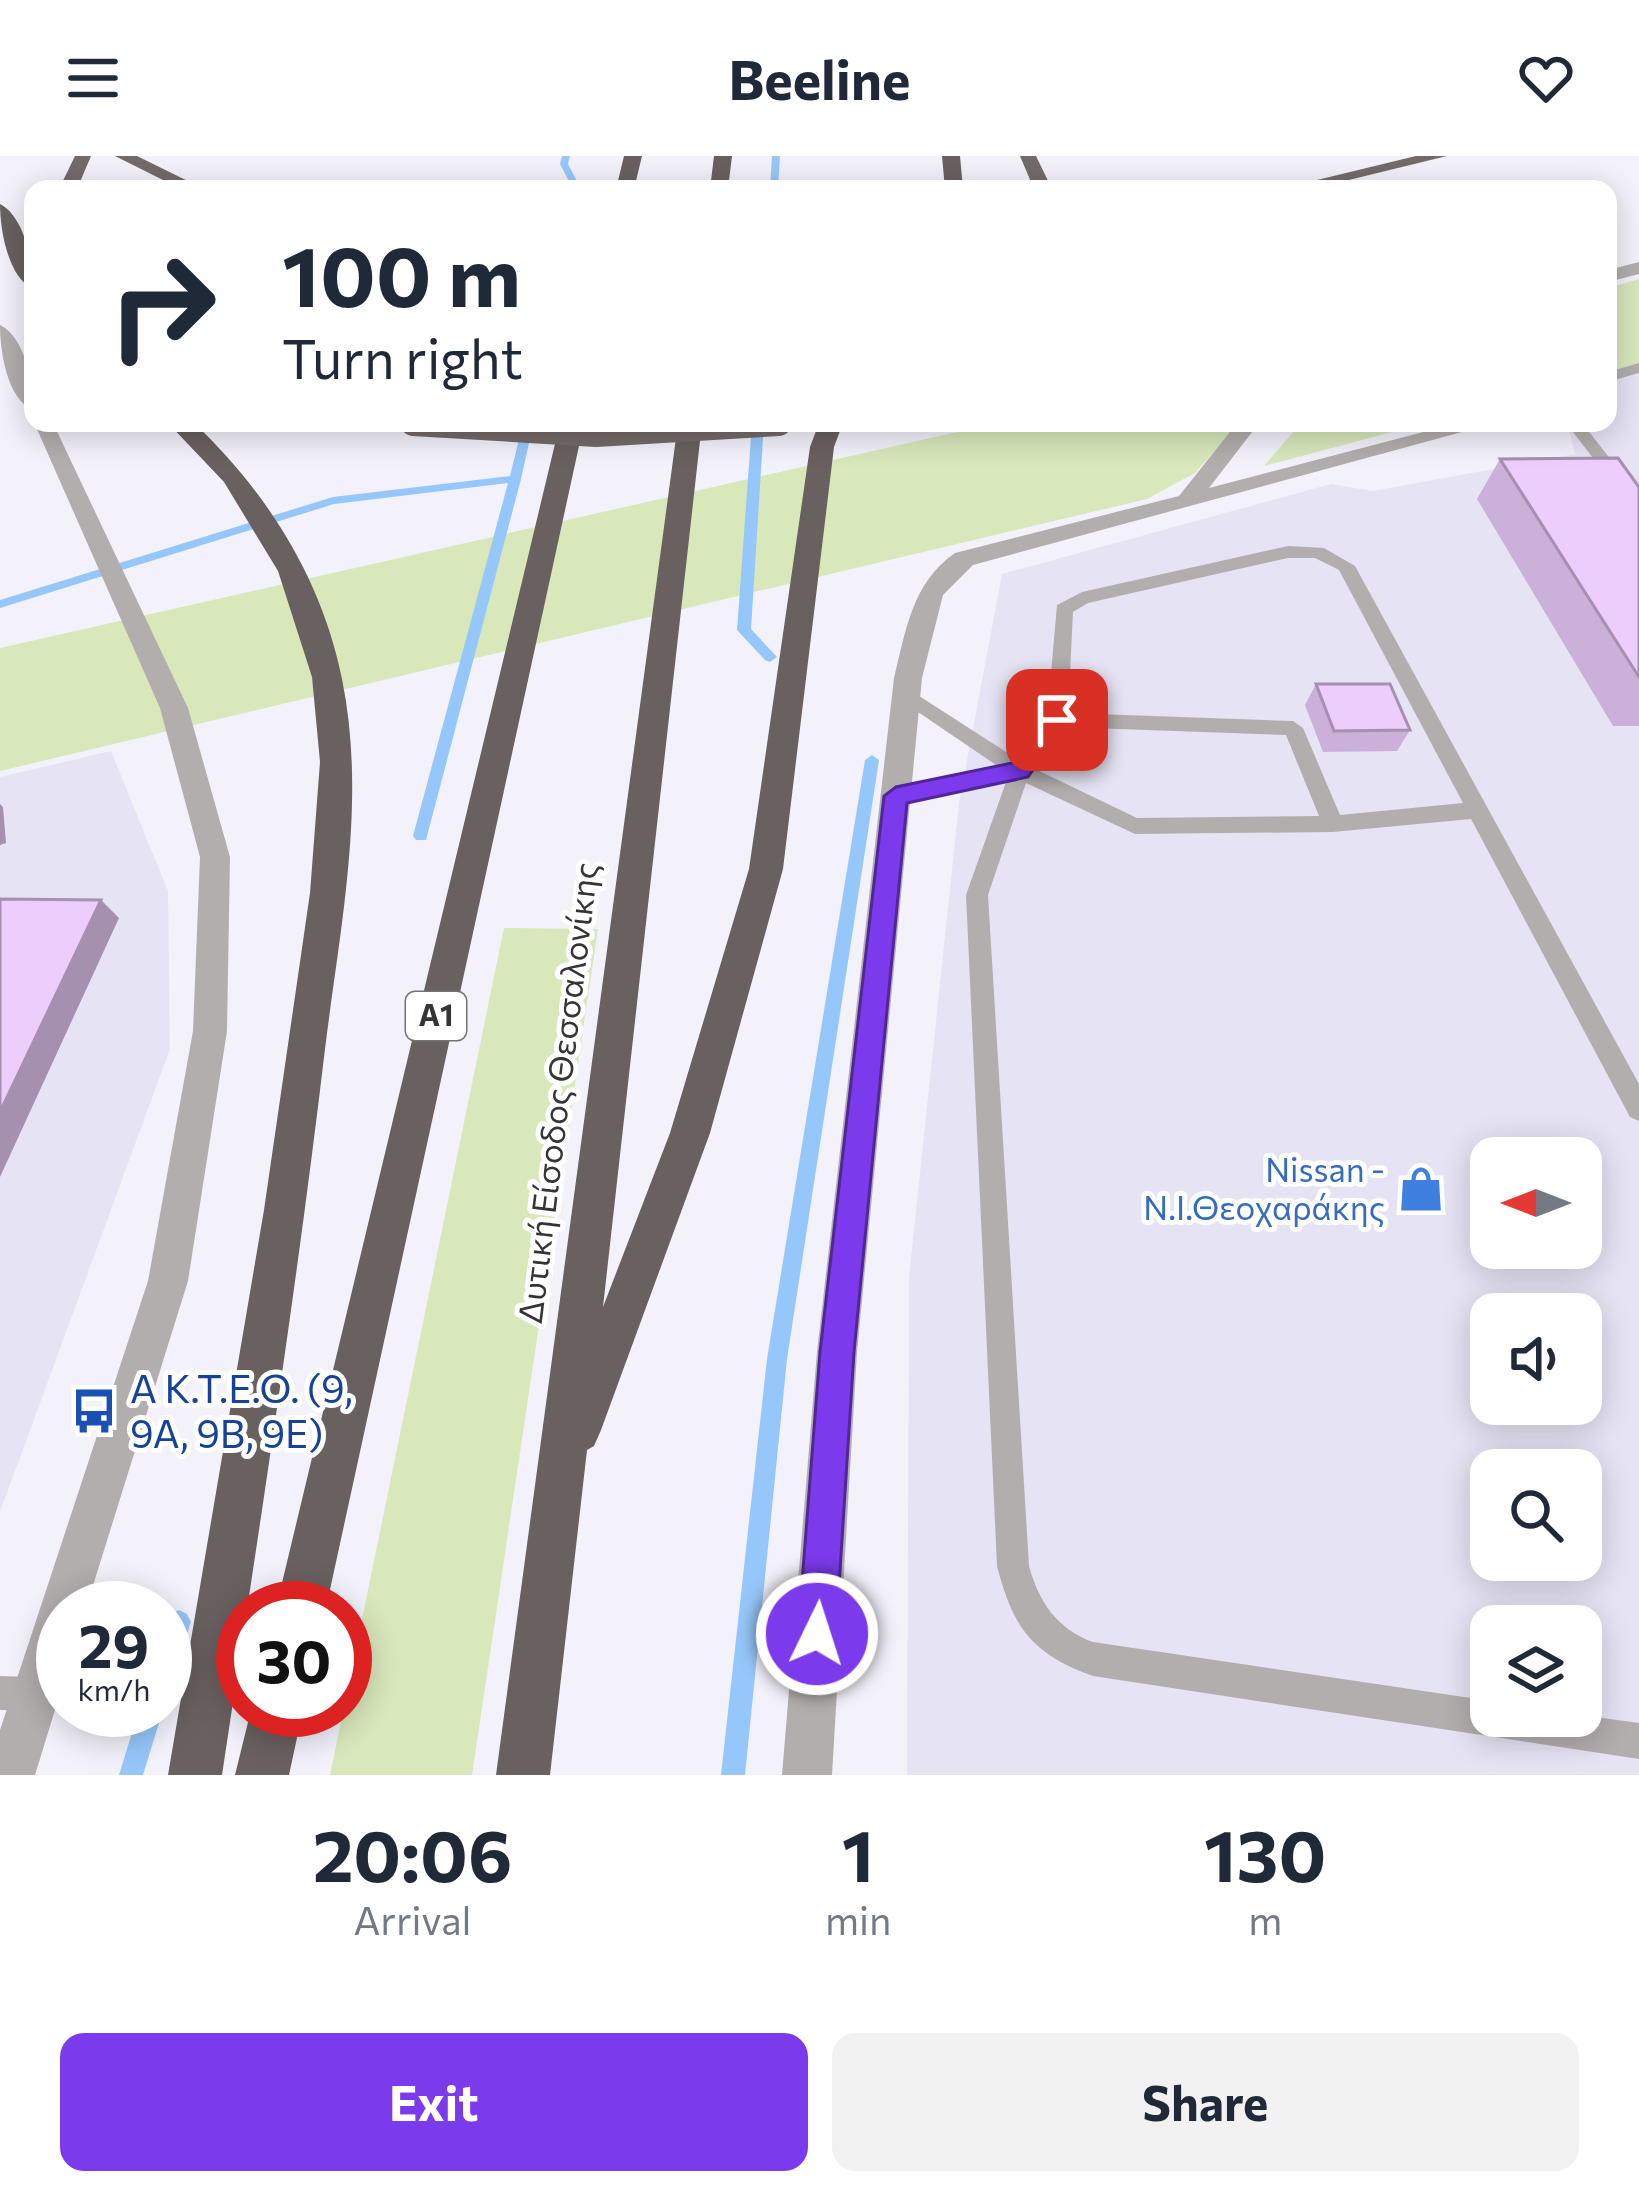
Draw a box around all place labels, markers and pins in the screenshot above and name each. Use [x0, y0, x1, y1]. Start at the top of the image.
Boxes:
pin [1006, 669, 1108, 771]
place label: Nissan - Ν.Ι.Θεοχαράκης [1143, 1148, 1385, 1227]
shop icon: Nissan - Ν.Ι.Θεοχαράκης [1396, 1164, 1446, 1214]
place label: Α Κ.Τ.Ε.Ο. (9, 9Α, 9Β, 9Ε) [130, 1363, 353, 1456]
bus stop icon: Α Κ.Τ.Ε.Ο. (9, 9Α, 9Β, 9Ε) [69, 1386, 119, 1436]

